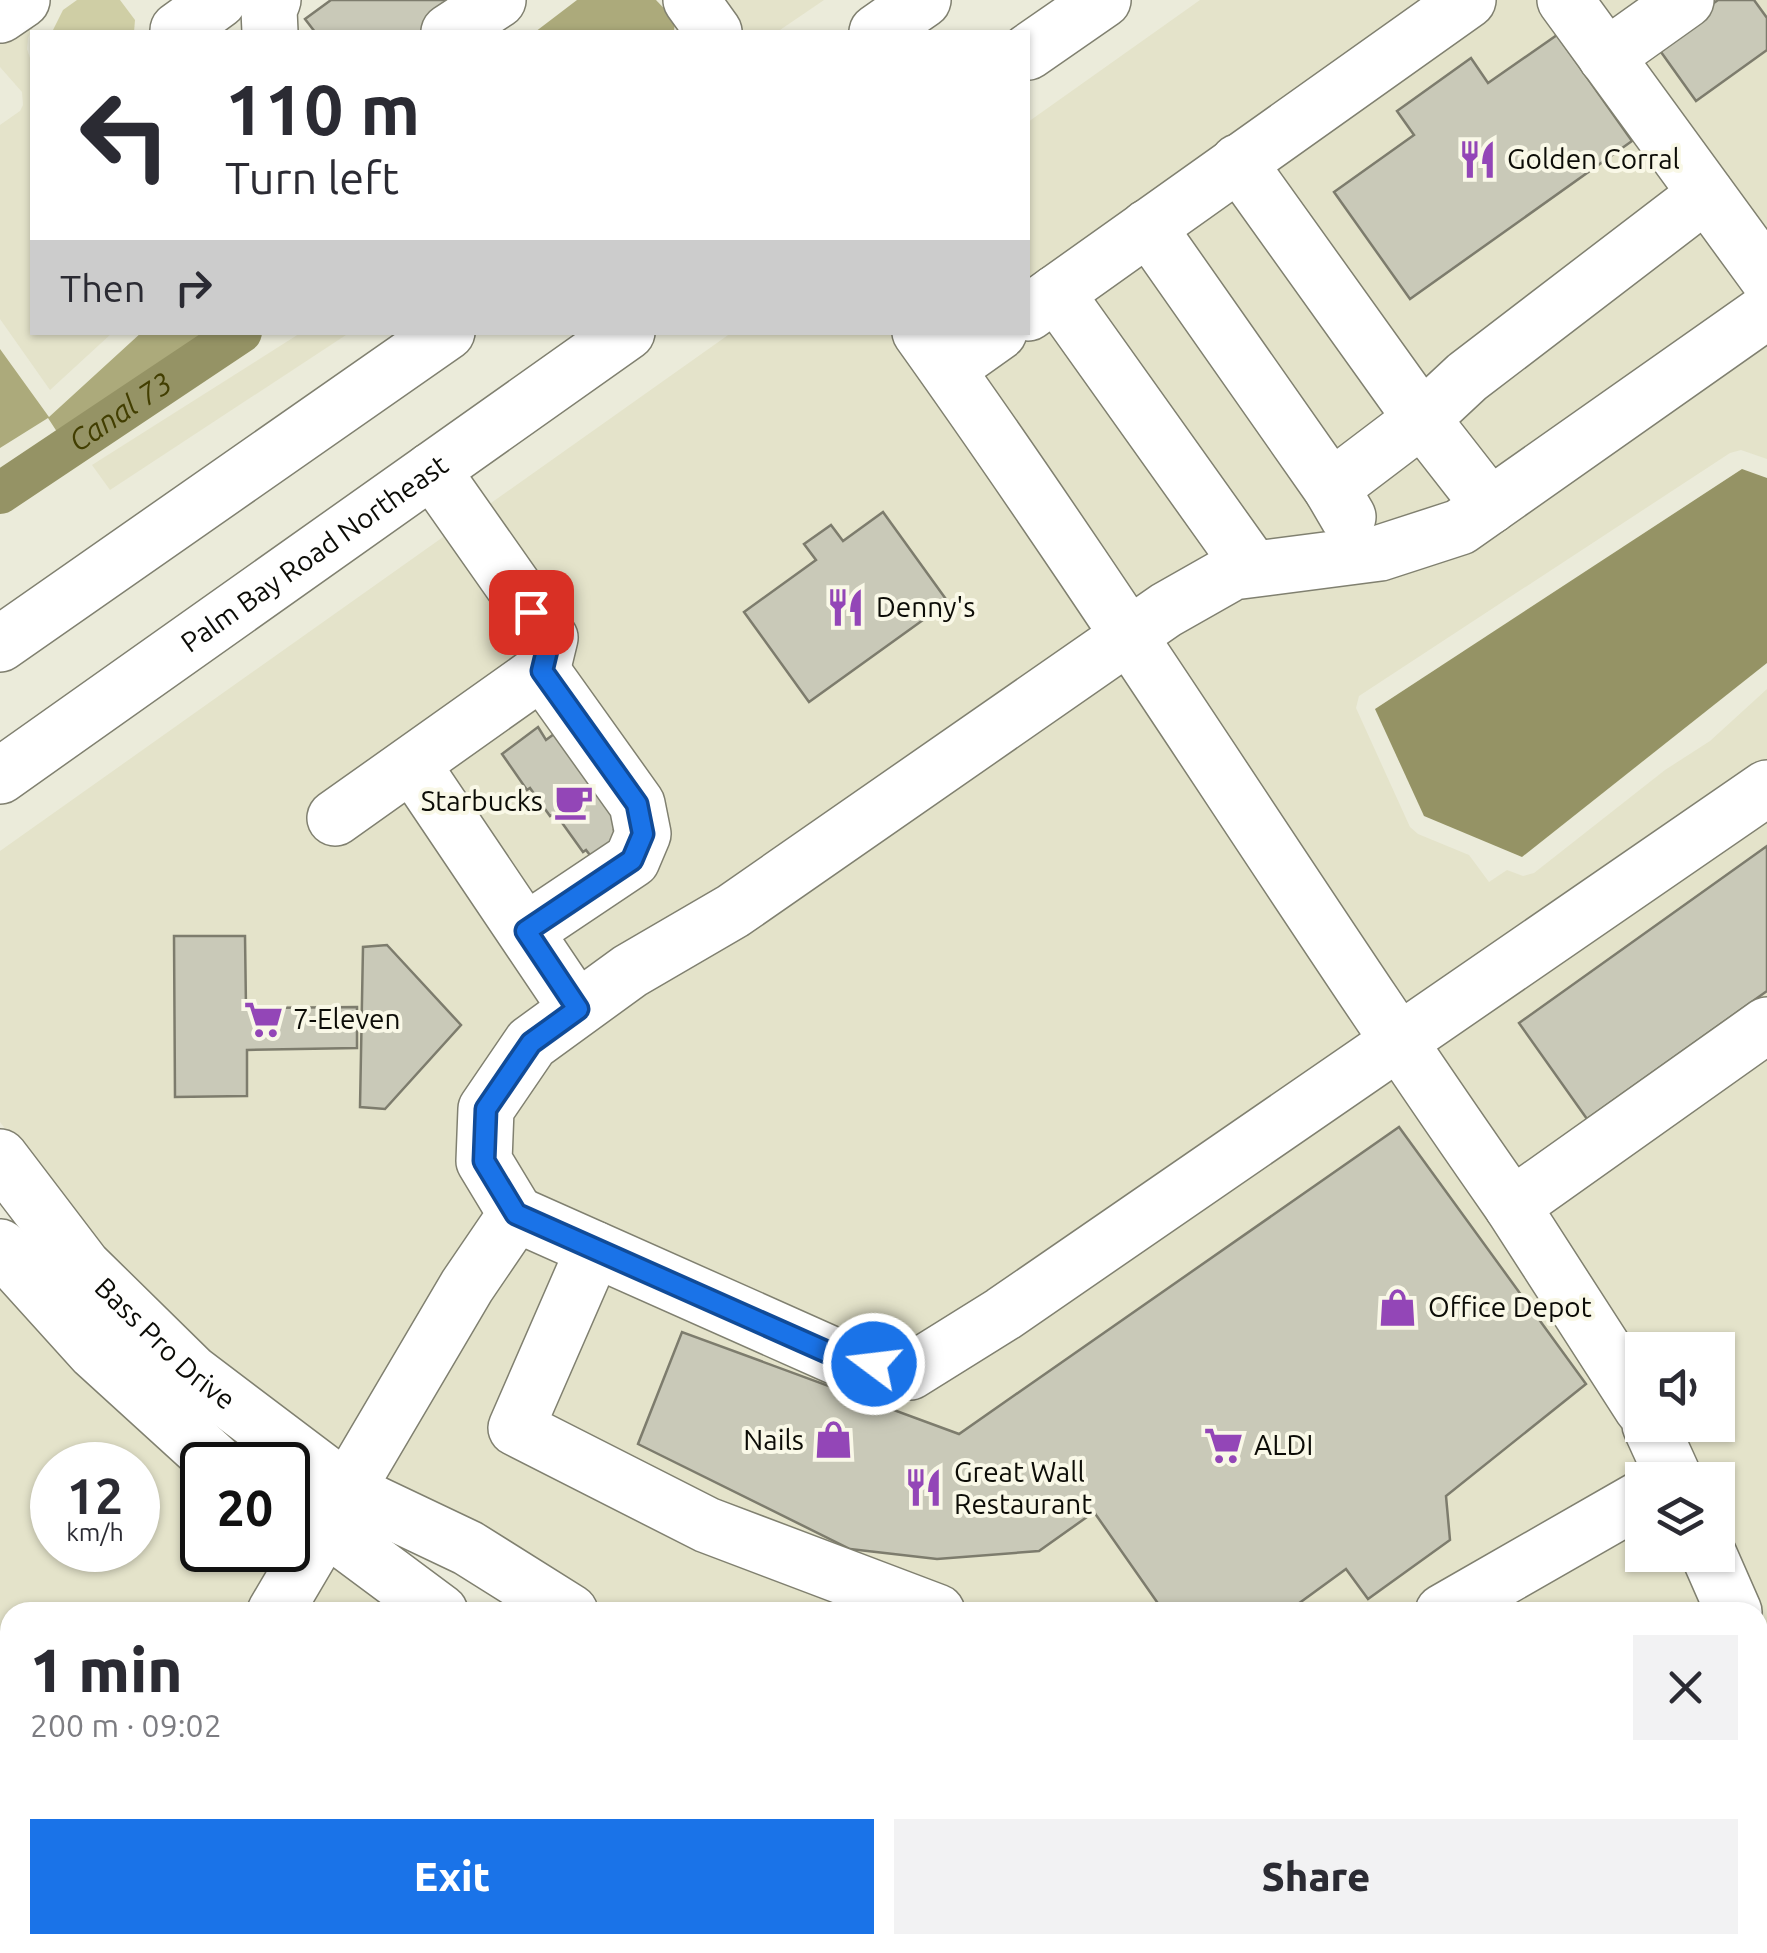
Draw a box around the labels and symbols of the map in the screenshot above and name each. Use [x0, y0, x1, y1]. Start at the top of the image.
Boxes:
restaurant icon: Golden Corral [1456, 138, 1498, 180]
place label: Golden Corral [1507, 143, 1680, 174]
water label: Canal 73 [62, 365, 178, 458]
street label: Palm Bay Road Northeast [175, 448, 453, 658]
pin [489, 570, 574, 655]
restaurant icon: Denny's [825, 586, 867, 628]
place label: Denny's [876, 591, 975, 622]
cafe icon: Starbucks [552, 780, 594, 822]
place label: Starbucks [421, 785, 543, 816]
supermarket icon: 7-Eleven [242, 998, 284, 1040]
place label: 7-Eleven [293, 1003, 400, 1034]
street label: Bass Pro Drive [89, 1271, 241, 1415]
shop icon: Office Depot [1377, 1286, 1419, 1328]
place label: Office Depot [1428, 1291, 1592, 1322]
position arrow [822, 1312, 926, 1416]
shop icon: Nails [813, 1419, 855, 1461]
place label: Nails [743, 1424, 804, 1455]
supermarket icon: ALDI [1203, 1424, 1245, 1466]
place label: ALDI [1254, 1429, 1313, 1460]
speed limit sign: 20 [180, 1442, 310, 1572]
place label: Great Wall Restaurant [954, 1456, 1092, 1519]
restaurant icon: Great Wall Restaurant [903, 1467, 945, 1509]

